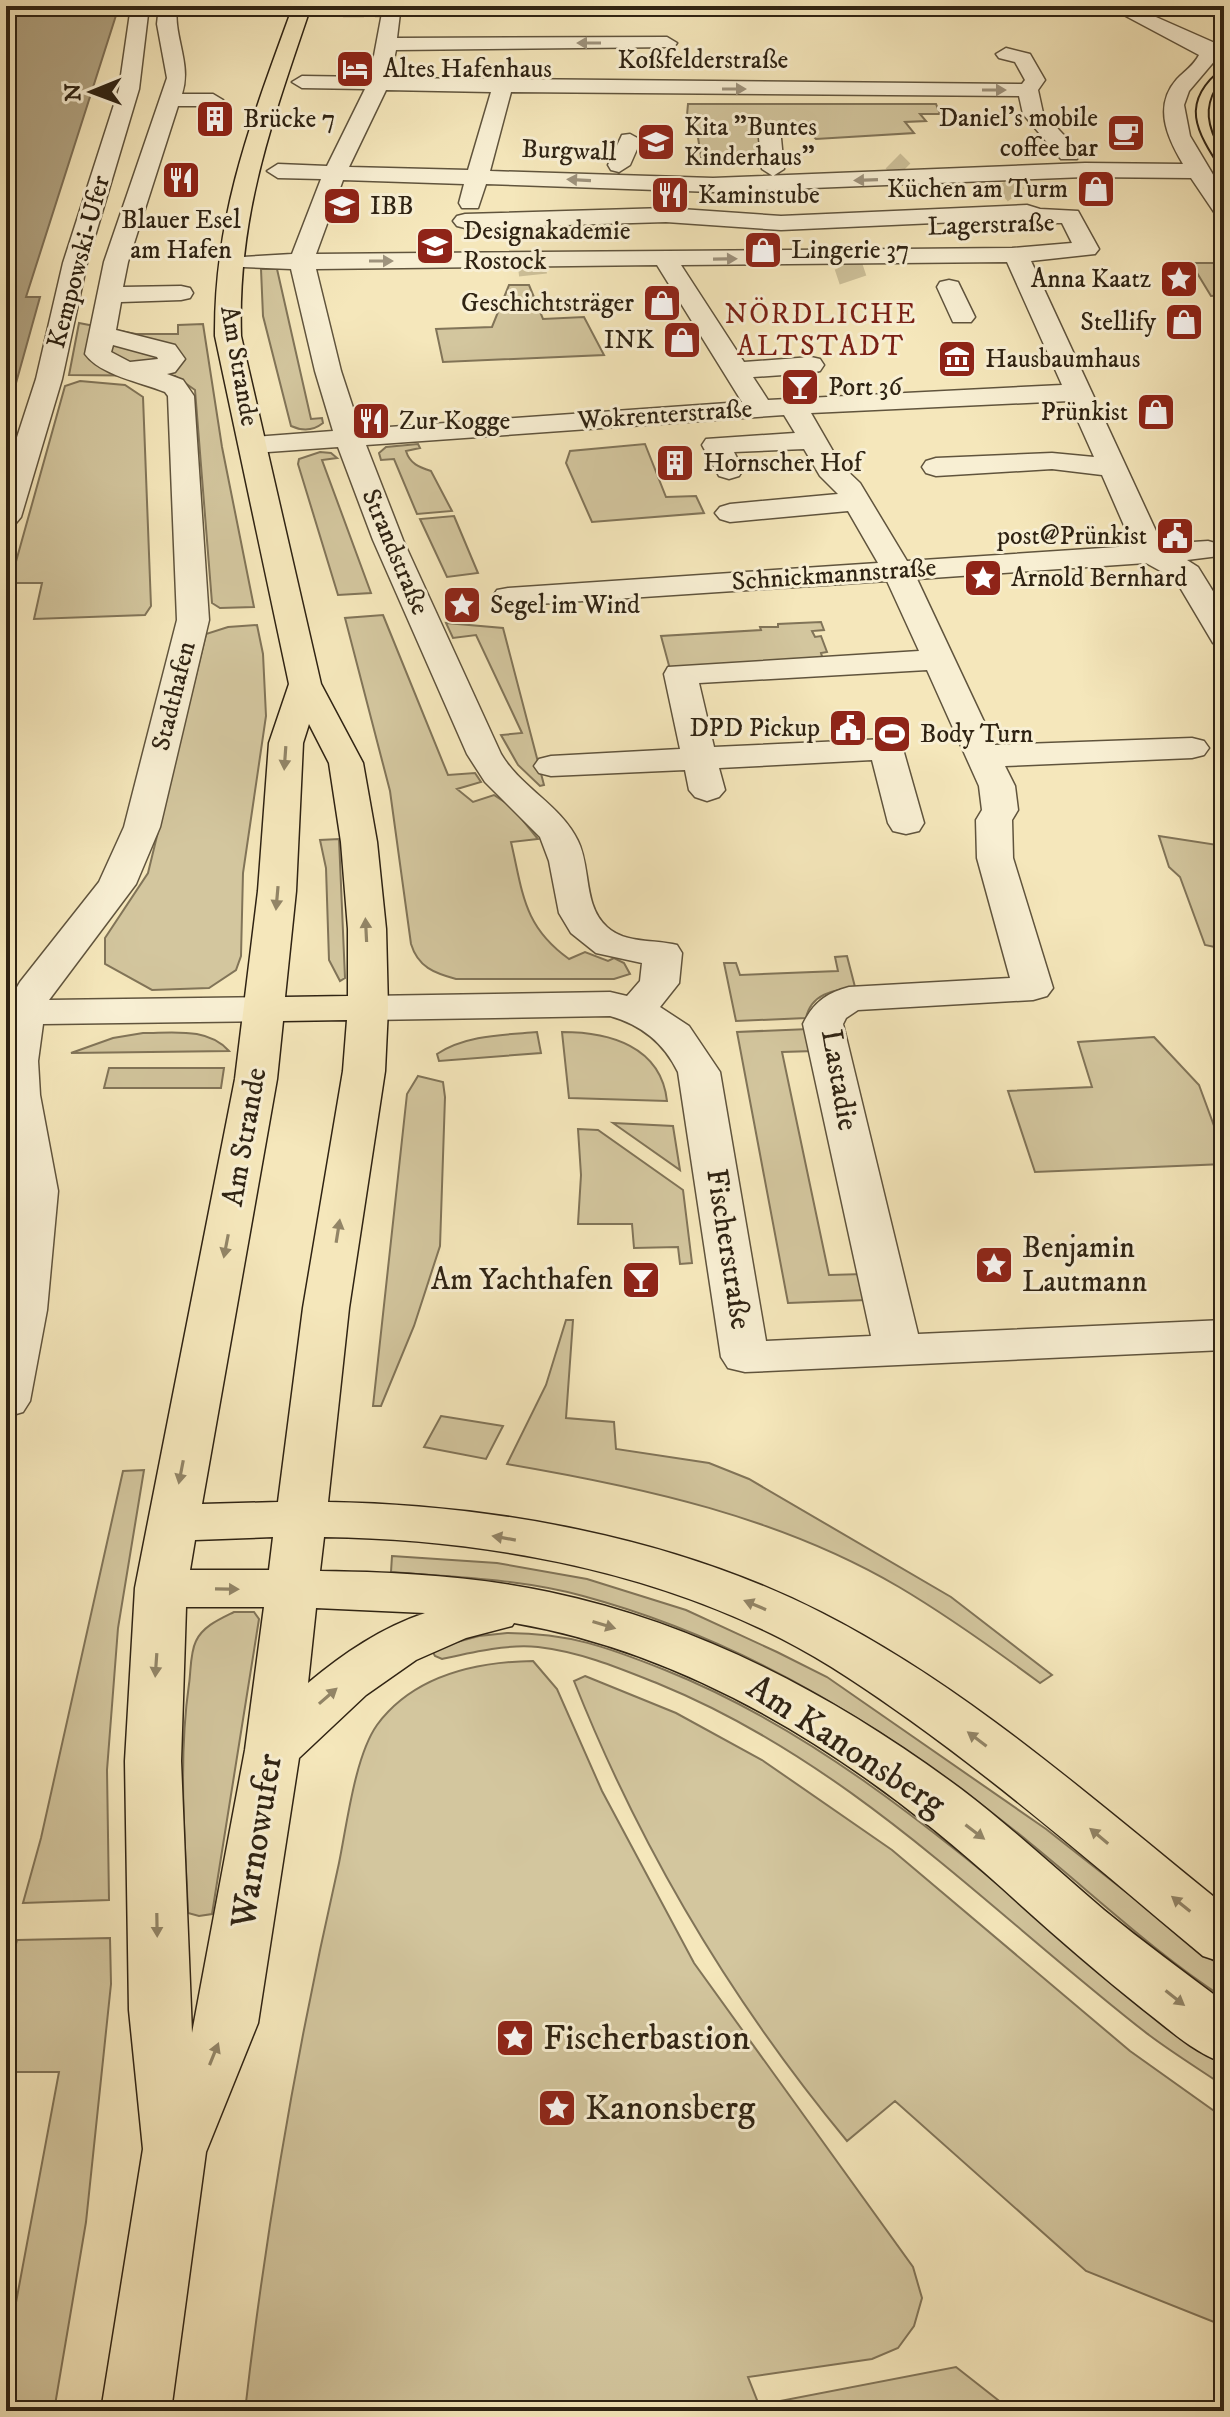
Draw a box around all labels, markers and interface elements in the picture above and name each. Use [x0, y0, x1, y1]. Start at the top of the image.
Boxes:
one-way arrow [576, 37, 601, 50]
street label: Koßfelderstraße [618, 44, 788, 77]
hotel icon: Altes Hafenhaus [334, 48, 376, 90]
north arrow [52, 52, 132, 132]
place label: Altes Hafenhaus [383, 53, 552, 86]
text: N [60, 83, 87, 102]
one-way arrow [722, 83, 747, 95]
one-way arrow [982, 84, 1007, 96]
building icon: Brücke 7 [194, 98, 236, 140]
place label: Daniel's mobile coffee bar [939, 102, 1098, 165]
place label: Brücke 7 [243, 103, 335, 136]
place label: Kita "Buntes Kinderhaus" [684, 111, 817, 174]
cafe icon: Daniel's mobile coffee bar [1105, 112, 1147, 154]
school or university icon: Kita "Buntes Kinderhaus" [635, 121, 677, 163]
street label: Burgwall [521, 133, 617, 169]
restaurant icon: Blauer Esel am Hafen [160, 159, 202, 201]
shop icon: Küchen am Turm [1075, 168, 1117, 210]
street label: Kempowski-Ufer [40, 172, 118, 352]
one-way arrow [566, 173, 591, 186]
one-way arrow [853, 173, 878, 186]
place label: Küchen am Turm [887, 173, 1068, 206]
restaurant icon: Kaminstube [649, 174, 691, 216]
place label: Kaminstube [698, 179, 820, 212]
school or university icon: IBB [321, 185, 363, 227]
place label: IBB [370, 190, 414, 223]
place label: Blauer Esel am Hafen [121, 204, 241, 267]
street label: Lagerstraße [927, 206, 1055, 244]
place label: Designakademie Rostock [463, 215, 631, 278]
school or university icon: Designakademie Rostock [414, 225, 456, 267]
shop icon: Lingerie 37 [742, 229, 784, 271]
place label: Lingerie 37 [791, 234, 910, 267]
one-way arrow [713, 253, 738, 265]
one-way arrow [369, 255, 394, 267]
place icon: Anna Kaatz [1158, 258, 1200, 300]
place label: Anna Kaatz [1031, 263, 1151, 296]
shop icon: Geschichtsträger [641, 282, 683, 324]
place label: Geschichtsträger [461, 287, 634, 320]
district label: NÖRDLICHE ALTSTADT [725, 297, 917, 364]
shop icon: Stellify [1163, 301, 1205, 343]
street label: Am Strande [212, 303, 266, 429]
place label: Stellify [1080, 306, 1157, 339]
shop icon: INK [661, 319, 703, 361]
place label: INK [604, 324, 655, 357]
museum icon: Hausbaumhaus [936, 338, 978, 380]
place label: Hausbaumhaus [985, 343, 1140, 376]
bar icon: Port 36 [779, 366, 821, 408]
place label: Port 36 [828, 371, 903, 404]
shop icon: Prünkist [1135, 391, 1177, 433]
street label: Wokrenterstraße [576, 392, 753, 438]
place label: Prünkist [1040, 396, 1128, 429]
restaurant icon: Zur Kogge [350, 400, 392, 442]
place label: Zur Kogge [399, 405, 510, 438]
building icon: Hornscher Hof [654, 442, 696, 484]
place label: Hornscher Hof [703, 447, 866, 480]
street label: Strandstraße [354, 484, 436, 620]
public building icon: post@Prünkist [1154, 515, 1196, 557]
place label: post@Prünkist [996, 520, 1147, 553]
street label: Schnickmannstraße [731, 551, 937, 599]
place icon: Arnold Bernhard [962, 557, 1004, 599]
place label: Arnold Bernhard [1011, 562, 1187, 595]
place icon: Segel im Wind [441, 584, 483, 626]
place label: Segel im Wind [490, 589, 640, 622]
street label: Stadthafen [144, 637, 204, 754]
public building icon: DPD Pickup [827, 707, 869, 749]
place label: DPD Pickup [690, 712, 820, 745]
sports icon: Body Turn [871, 713, 913, 755]
place label: Body Turn [920, 718, 1034, 751]
one-way arrow [278, 746, 291, 771]
one-way arrow [270, 886, 283, 911]
one-way arrow [360, 917, 373, 942]
street label: Lastadie [812, 1027, 866, 1133]
street label: Am Strande [215, 1065, 275, 1209]
street label: Fischerstraße [697, 1166, 759, 1332]
one-way arrow [333, 1218, 345, 1243]
place label: Benjamin Lautmann [1022, 1230, 1147, 1301]
one-way arrow [219, 1234, 231, 1259]
place icon: Benjamin Lautmann [973, 1244, 1015, 1286]
bar icon: Am Yachthafen [620, 1259, 662, 1301]
place label: Am Yachthafen [431, 1262, 613, 1299]
one-way arrow [175, 1460, 187, 1485]
one-way arrow [492, 1531, 517, 1543]
one-way arrow [215, 1583, 240, 1595]
one-way arrow [743, 1598, 767, 1611]
one-way arrow [592, 1619, 616, 1632]
one-way arrow [149, 1653, 162, 1678]
street label: Am Kanonsberg [738, 1665, 954, 1827]
one-way arrow [318, 1688, 337, 1706]
one-way arrow [966, 1732, 987, 1748]
street label: Warnowufer [221, 1750, 293, 1932]
one-way arrow [965, 1824, 985, 1840]
one-way arrow [1090, 1828, 1110, 1845]
one-way arrow [1171, 1896, 1191, 1913]
one-way arrow [151, 1913, 164, 1938]
one-way arrow [1165, 1990, 1185, 2006]
place label: Fischerbastion [543, 2016, 750, 2061]
place icon: Fischerbastion [494, 2017, 536, 2059]
one-way arrow [208, 2042, 221, 2066]
place label: Kanonsberg [585, 2086, 756, 2131]
place icon: Kanonsberg [536, 2087, 578, 2129]

